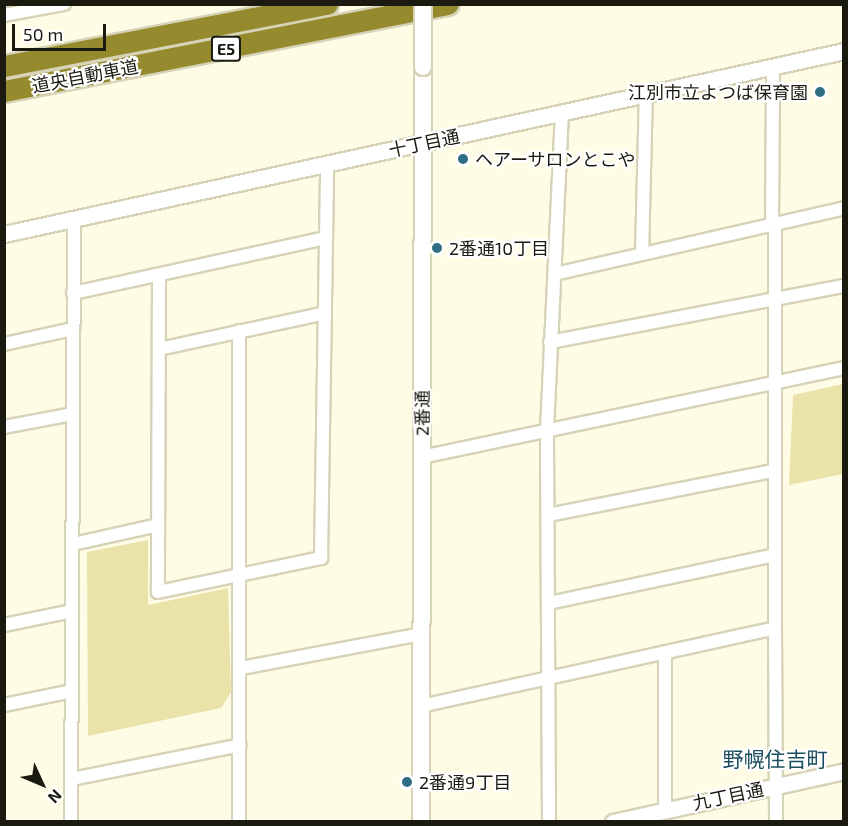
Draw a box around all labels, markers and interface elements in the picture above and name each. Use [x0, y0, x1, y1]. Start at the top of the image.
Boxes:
scale bar [15, 12, 110, 50]
text: 50 m [23, 23, 63, 45]
road number: E5 [210, 36, 242, 62]
street label: 道央自動車道 [30, 55, 140, 97]
place label: 江別市立よつば保育園 [628, 81, 808, 103]
marker: 江別市立よつば保育園 [813, 85, 827, 99]
street label: 十丁目通 [387, 125, 461, 161]
place label: ヘアーサロンとこや [475, 148, 636, 170]
marker: ヘアーサロンとこや [456, 152, 470, 166]
place label: 2番通10丁目 [449, 237, 549, 259]
marker: 2番通10丁目 [430, 241, 444, 255]
street label: 2番通 [411, 390, 433, 436]
district label: 野幌住吉町 [723, 746, 827, 772]
north arrow [12, 754, 72, 814]
place label: 2番通9丁目 [419, 771, 511, 793]
marker: 2番通9丁目 [400, 775, 414, 789]
street label: 九丁目通 [691, 778, 765, 814]
text: N [44, 786, 66, 808]

